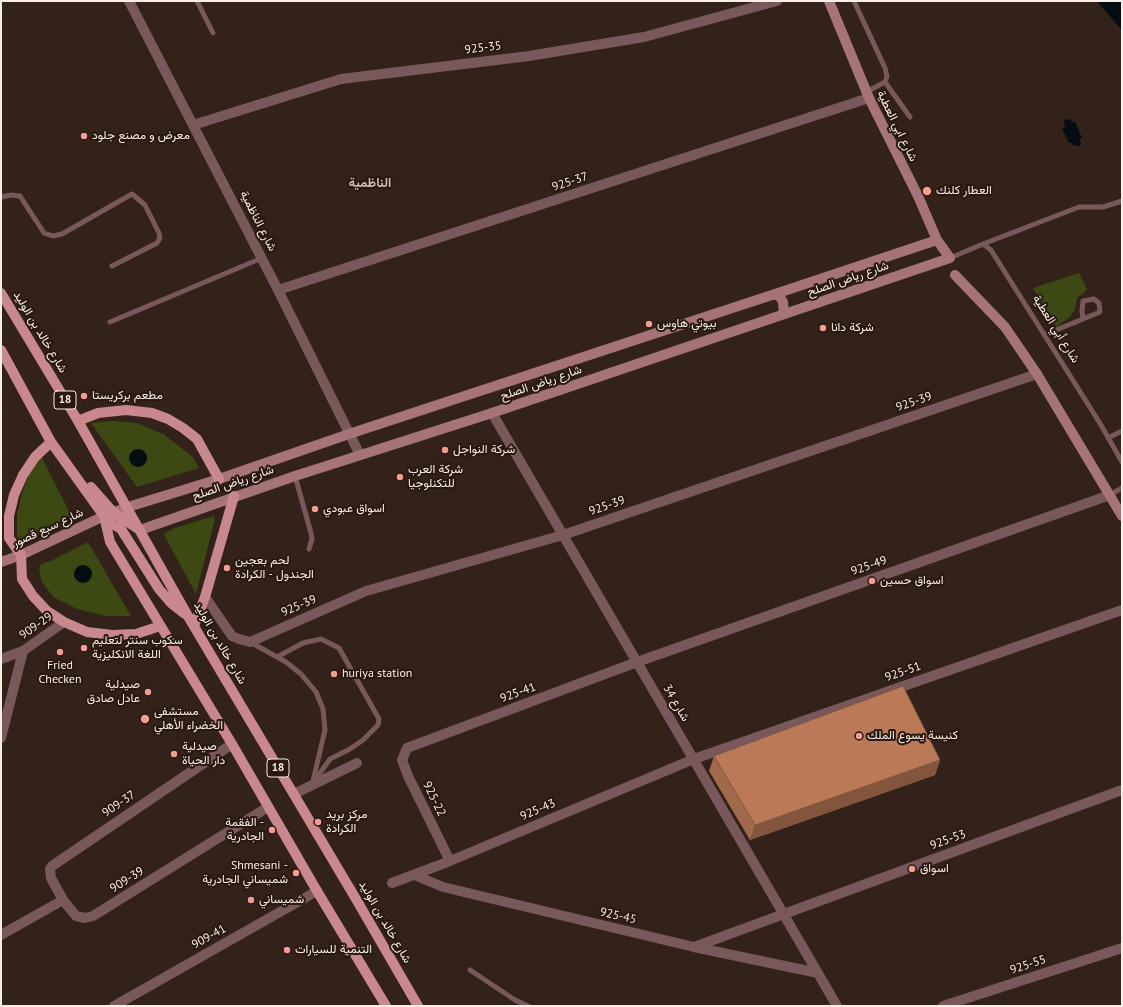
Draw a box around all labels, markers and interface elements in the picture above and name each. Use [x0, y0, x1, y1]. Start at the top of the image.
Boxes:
street label: 925-35 [464, 39, 502, 57]
street label: شارع ابي العطية [874, 88, 920, 164]
place label: معرض و مصنع جلود [92, 129, 190, 143]
marker: معرض و مصنع جلود [79, 131, 89, 141]
street label: 925-37 [550, 169, 590, 195]
district label: الناظمية [349, 175, 391, 191]
place label: العطار كلنك [936, 184, 992, 198]
marker: العطار كلنك [921, 185, 933, 197]
street label: شارع الناظمية [237, 188, 279, 254]
street label: شارع رياض الصلح [805, 258, 891, 300]
street label: شارع خالد بن الوليد [10, 289, 70, 375]
street label: شارع أبي العطية [1029, 292, 1083, 366]
place label: بيوتي هاوس [657, 317, 717, 331]
marker: بيوتي هاوس [644, 319, 654, 329]
place label: شركة دانا [831, 321, 874, 335]
marker: شركة دانا [818, 323, 828, 333]
street label: شارع رياض الصلح [498, 362, 584, 404]
place label: مطعم بركريستا [92, 389, 163, 403]
street label: 925-39 [894, 389, 934, 415]
road number: 18 [54, 391, 76, 409]
marker: مطعم بركريستا [79, 391, 89, 401]
place label: شركة النواجل [453, 443, 515, 457]
marker: شركة النواجل [440, 445, 450, 455]
street label: شارع رياض الصلح [190, 462, 276, 504]
place label: شركة العرب للتكنلوجيا [408, 463, 463, 491]
marker: شركة العرب للتكنلوجيا [395, 472, 405, 482]
street label: 925-39 [587, 493, 627, 519]
place label: اسواق عبودي [323, 502, 385, 516]
marker: اسواق عبودي [310, 504, 320, 514]
street label: شارع سبع قصور [10, 505, 86, 551]
street label: 925-49 [849, 553, 889, 579]
place label: لحم بعجين الجندول - الكرادة [235, 554, 314, 582]
marker: لحم بعجين الجندول - الكرادة [222, 563, 232, 573]
place label: اسواق حسين [880, 574, 943, 588]
marker: اسواق حسين [867, 576, 877, 586]
street label: 925-39 [279, 592, 319, 620]
street label: شارع خالد بن الوليد [191, 599, 249, 687]
street label: 909-29 [17, 609, 55, 643]
place label: سكوب سنتر لتعليم اللغة الانكليزية [92, 634, 183, 662]
marker: سكوب سنتر لتعليم اللغة الانكليزية [79, 643, 89, 653]
marker: Fried Checken [55, 647, 65, 657]
place label: Fried Checken [38, 659, 82, 687]
street label: 925-51 [883, 659, 923, 685]
place label: huriya station [342, 667, 412, 681]
marker: huriya station [329, 669, 339, 679]
place label: صيدلية عادل صادق [87, 678, 140, 706]
street label: 925-41 [498, 680, 538, 706]
street label: شارع 34 [660, 682, 692, 724]
marker: صيدلية عادل صادق [143, 687, 153, 697]
place label: مستشفى الخضراء الأهلي [154, 705, 223, 733]
marker: مستشفى الخضراء الأهلي [139, 713, 151, 725]
place label: كنيسة يسوع الملك [867, 729, 958, 743]
marker: كنيسة يسوع الملك [854, 731, 864, 741]
place label: صيدلية دار الحياة [182, 740, 225, 768]
marker: صيدلية دار الحياة [169, 749, 179, 759]
road number: 18 [267, 759, 289, 777]
street label: 925-22 [419, 779, 449, 819]
street label: 909-37 [100, 788, 138, 820]
street label: 925-43 [518, 796, 558, 824]
place label: مركز بريد الكرادة [326, 808, 367, 836]
place label: الفقمة - الجادرية [225, 816, 264, 844]
marker: مركز بريد الكرادة [313, 817, 323, 827]
marker: الفقمة - الجادرية [267, 825, 277, 835]
street label: 925-53 [928, 827, 968, 853]
place label: Shmesani - شميساني الجادرية [202, 859, 288, 887]
place label: اسواق [920, 862, 949, 876]
street label: 909-39 [107, 864, 147, 896]
marker: اسواق [907, 864, 917, 874]
marker: Shmesani - شميساني الجادرية [291, 868, 301, 878]
street label: شارع خالد بن الوليد [356, 878, 414, 966]
place label: شميساني [259, 893, 304, 907]
marker: شميساني [246, 895, 256, 905]
street label: 925-45 [598, 905, 638, 927]
street label: 909-41 [189, 922, 229, 952]
place label: التنمية للسيارات [295, 943, 372, 957]
marker: التنمية للسيارات [282, 945, 292, 955]
street label: 925-55 [1008, 952, 1048, 978]

